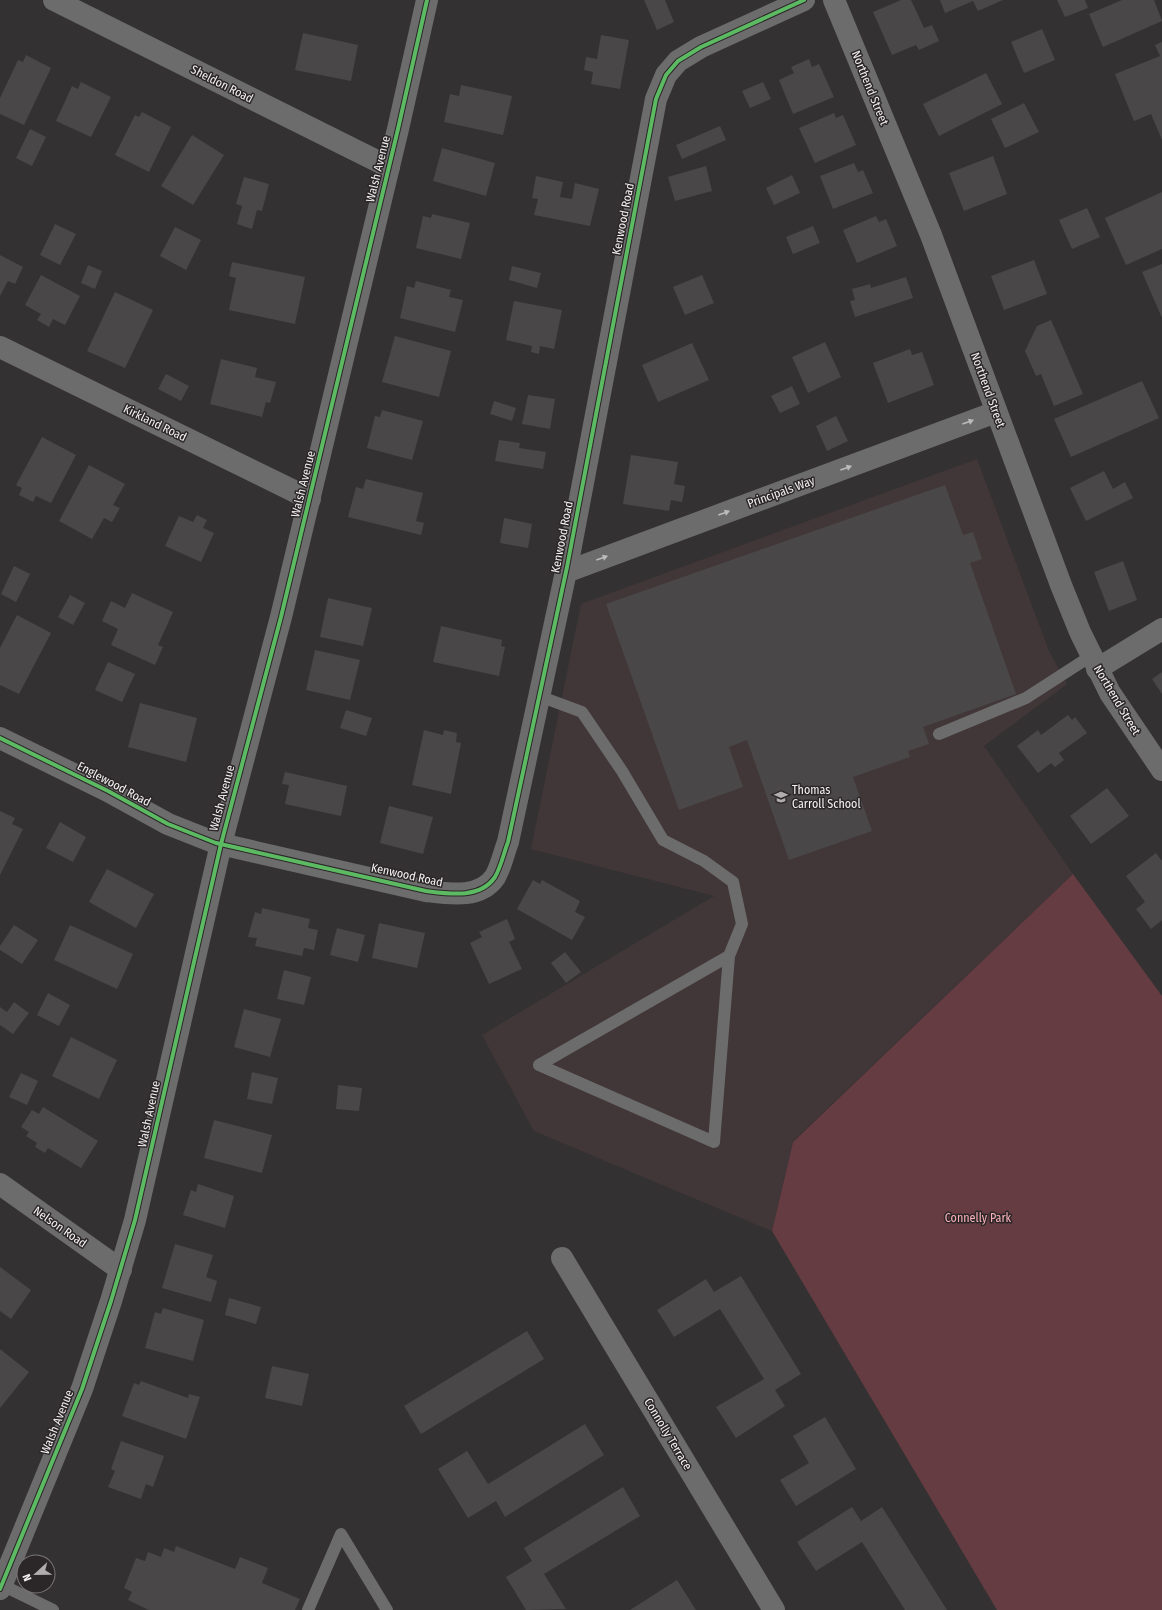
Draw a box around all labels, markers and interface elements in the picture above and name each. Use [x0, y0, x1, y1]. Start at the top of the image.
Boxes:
street label: Northend Street [849, 49, 891, 127]
street label: Sheldon Road [188, 62, 256, 106]
street label: Walsh Avenue [363, 134, 393, 204]
street label: Kenwood Road [609, 182, 637, 256]
street label: Northend Street [968, 350, 1008, 430]
street label: Kirkland Road [121, 402, 189, 444]
one-way arrow [962, 419, 974, 425]
street label: Walsh Avenue [288, 449, 318, 519]
one-way arrow [840, 464, 852, 470]
street label: Principals Way [745, 473, 817, 511]
street label: Kenwood Road [548, 500, 576, 574]
one-way arrow [718, 510, 730, 516]
one-way arrow [597, 555, 609, 561]
street label: Northend Street [1091, 663, 1143, 738]
street label: Englewood Road [75, 759, 153, 809]
street label: Walsh Avenue [206, 763, 238, 833]
place label: Thomas Carroll School [792, 783, 861, 811]
school or university icon: Thomas Carroll School [773, 789, 789, 805]
street label: Kenwood Road [370, 861, 444, 889]
street label: Walsh Avenue [135, 1079, 163, 1149]
street label: Nelson Road [31, 1204, 89, 1250]
park label: Connelly Park [945, 1211, 1012, 1225]
street label: Walsh Avenue [38, 1388, 76, 1456]
street label: Connolly Terrace [641, 1396, 695, 1472]
north arrow [16, 1554, 56, 1594]
text: N [20, 1572, 34, 1583]

